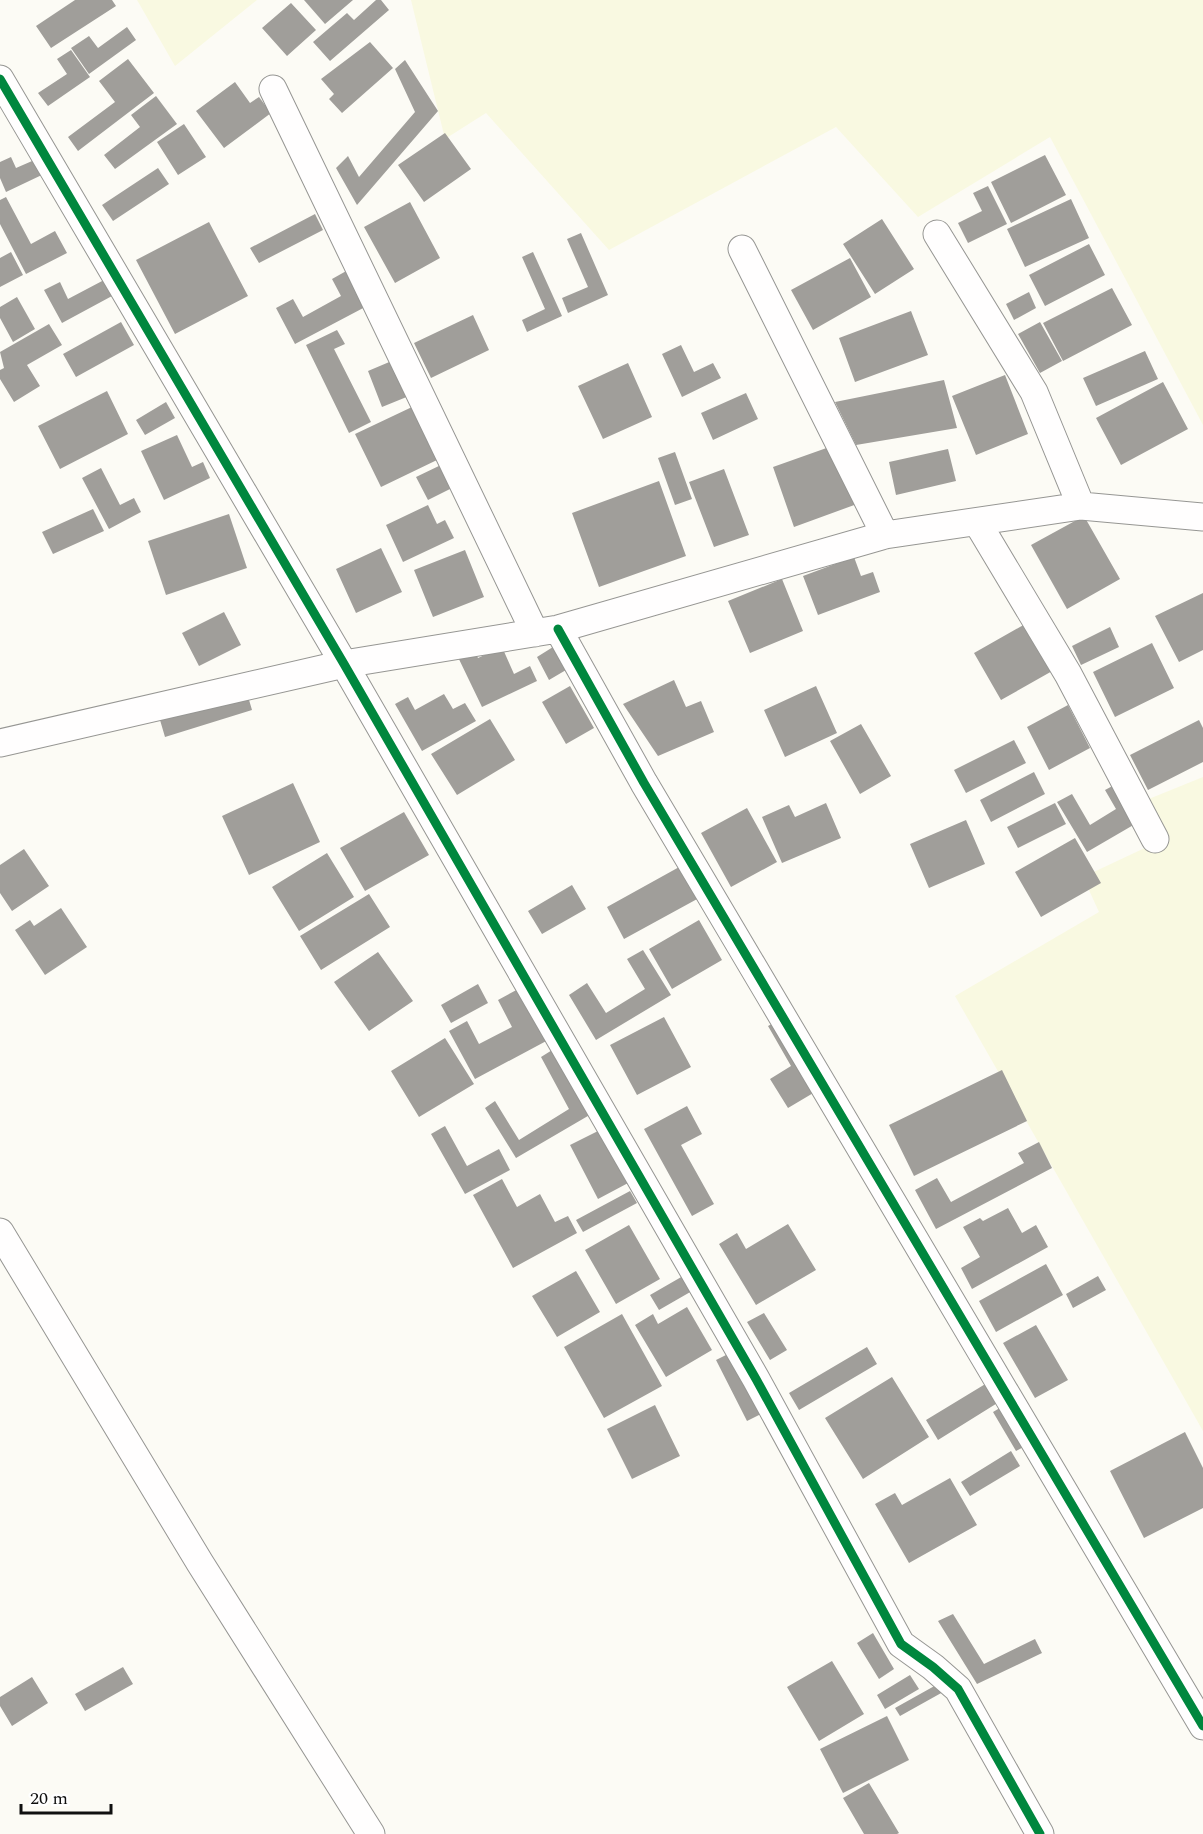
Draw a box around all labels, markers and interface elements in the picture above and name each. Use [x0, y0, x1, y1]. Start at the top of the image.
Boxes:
scale bar [21, 1777, 111, 1815]
text: 20 m [30, 1785, 68, 1812]

